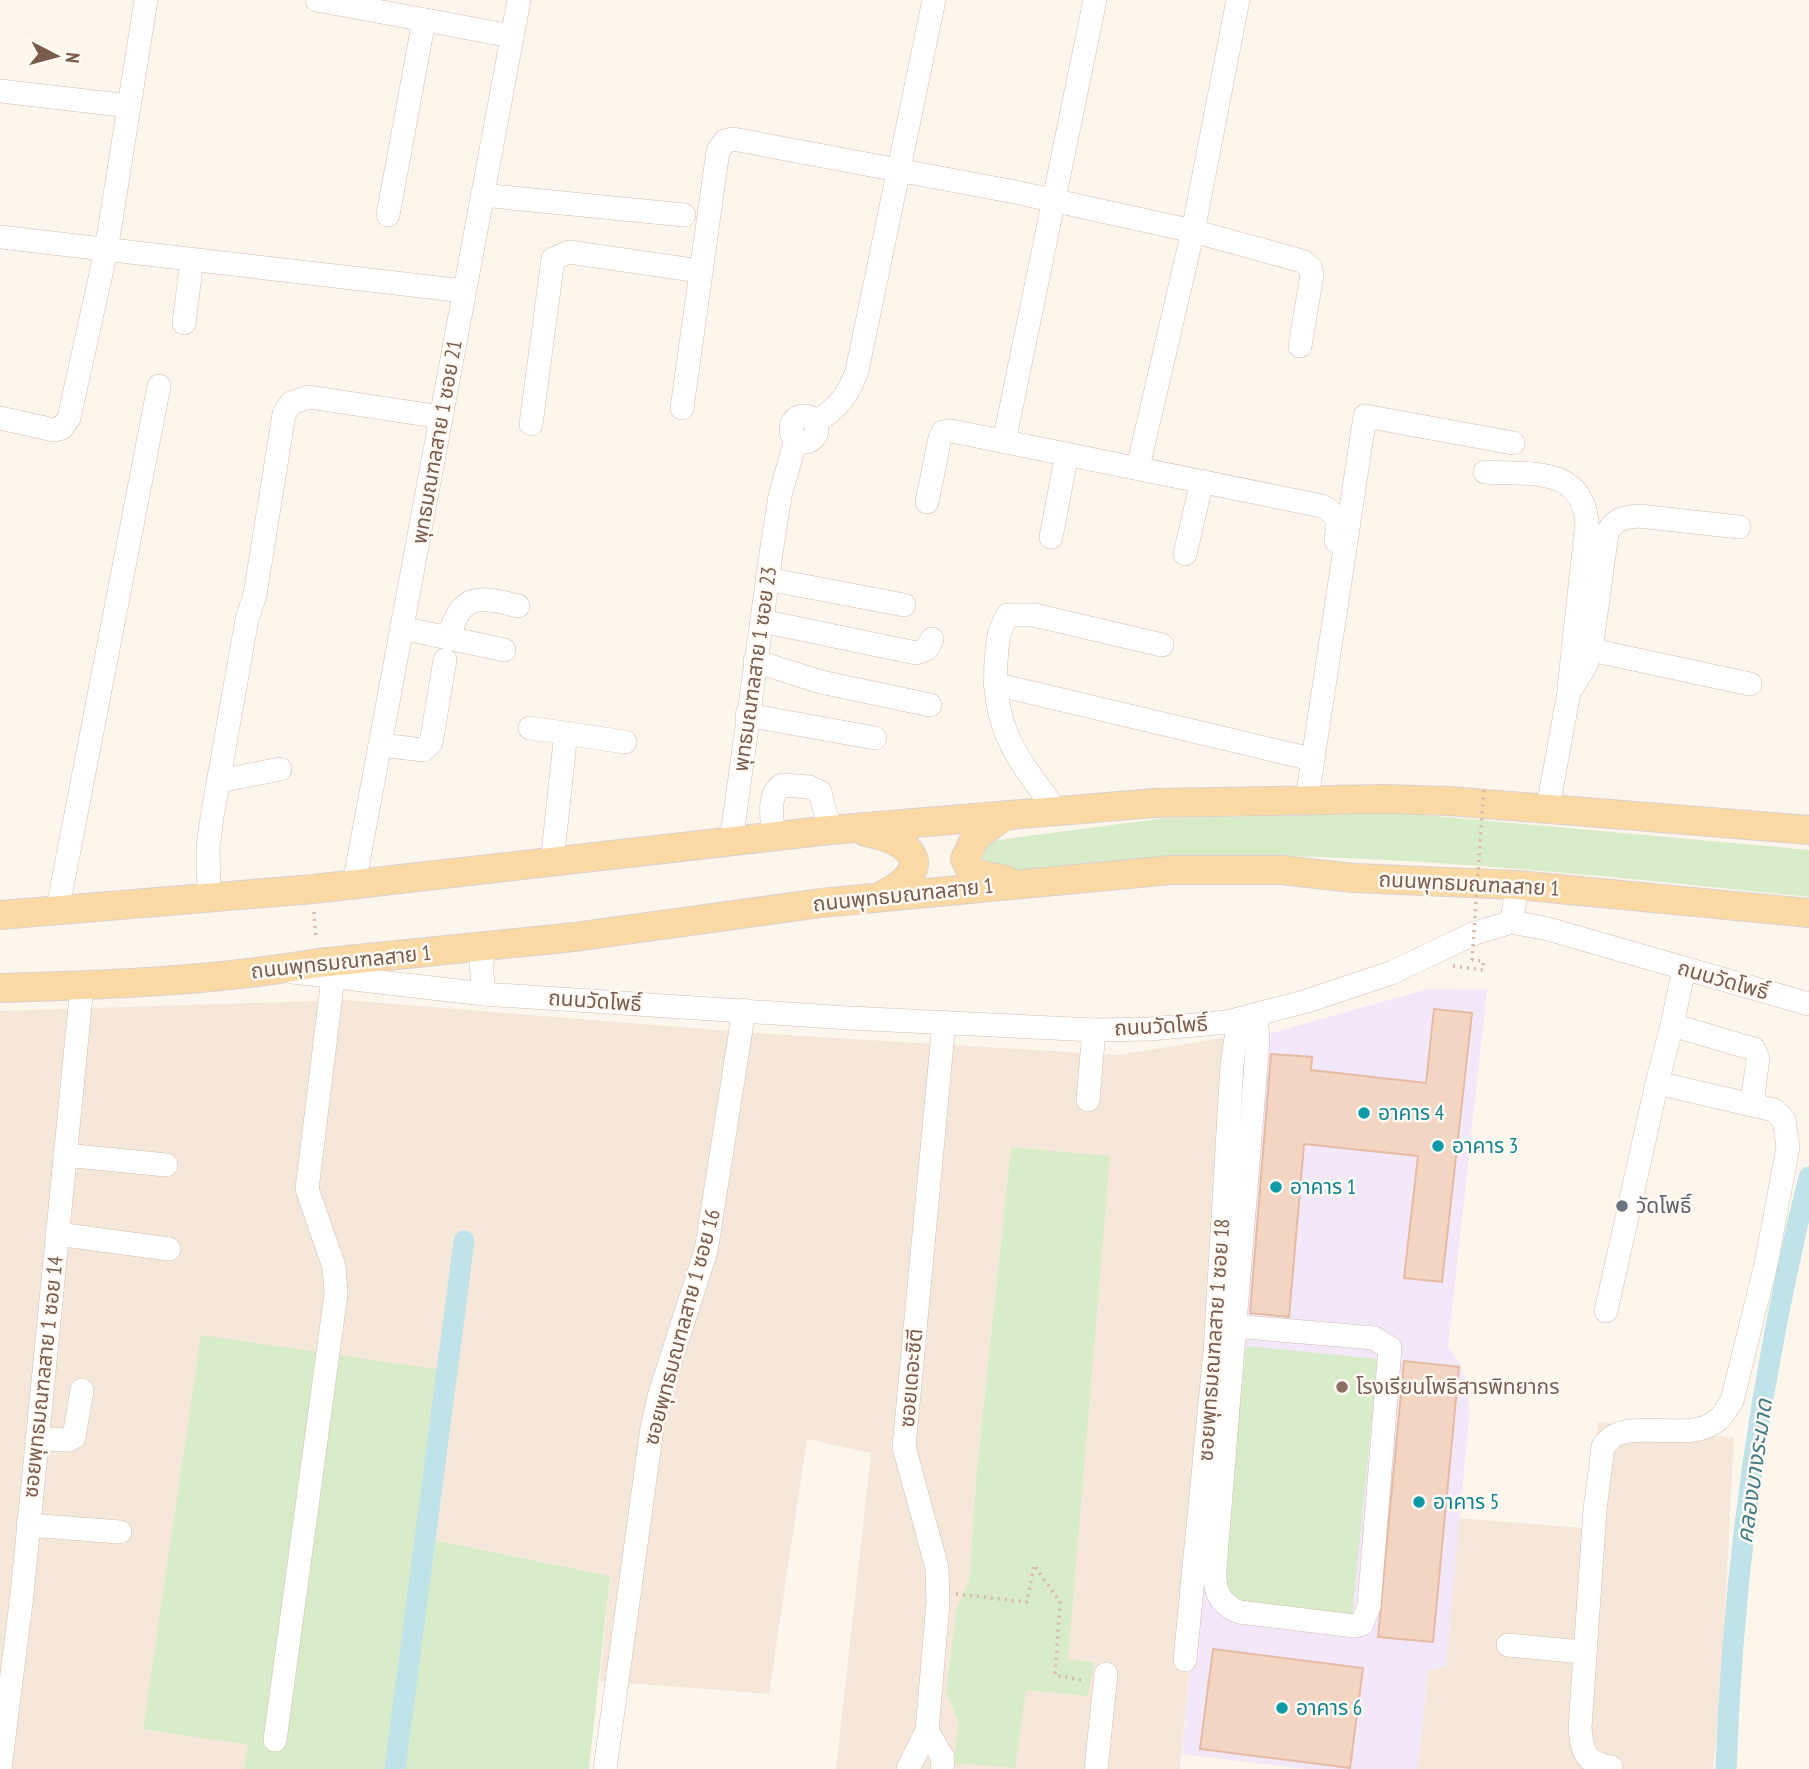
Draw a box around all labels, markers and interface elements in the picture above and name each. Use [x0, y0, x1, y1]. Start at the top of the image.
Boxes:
north arrow [21, 21, 91, 91]
text: N [60, 51, 85, 64]
street label: พุทธมณฑลสาย 1 ซอย 21 [405, 338, 468, 546]
street label: พุทธมณฑลสาย 1 ซอย 23 [727, 565, 782, 773]
street label: ถนนพุทธมณฑลสาย 1 [1378, 865, 1560, 902]
street label: ถนนพุทธมณฑลสาย 1 [811, 872, 994, 917]
street label: ถนนพุทธมณฑลสาย 1 [249, 939, 432, 984]
street label: ถนนวัดโพธิ์ [1674, 954, 1772, 1006]
street label: ถนนวัดโพธิ์ [547, 984, 643, 1017]
street label: ถนนวัดโพธิ์ [1113, 1010, 1209, 1041]
place label: อาคาร 4 [1378, 1099, 1445, 1126]
marker: อาคาร 4 [1356, 1105, 1372, 1121]
place label: อาคาร 3 [1452, 1132, 1518, 1159]
marker: อาคาร 3 [1430, 1138, 1446, 1154]
place label: อาคาร 1 [1290, 1173, 1356, 1200]
marker: อาคาร 1 [1268, 1179, 1284, 1195]
place label: วัดโพธิ์ [1636, 1192, 1692, 1219]
marker: วัดโพธิ์ [1614, 1198, 1630, 1214]
street label: ซอยพุทธมณฑลสาย 1 ซอย 16 [637, 1206, 726, 1448]
street label: ซอยพุทธมณฑลสาย 1 ซอย 18 [1192, 1218, 1235, 1462]
street label: ซอยพุทธมณฑลสาย 1 ซอย 14 [16, 1254, 69, 1499]
street label: ซอยเดอะซิตี [893, 1327, 928, 1429]
place label: โรงเรียนโพธิสารพิทยากร [1356, 1373, 1559, 1400]
marker: โรงเรียนโพธิสารพิทยากร [1334, 1379, 1350, 1395]
water label: คลองบางระมาด [1729, 1396, 1778, 1545]
place label: อาคาร 5 [1433, 1488, 1499, 1515]
marker: อาคาร 5 [1411, 1494, 1427, 1510]
place label: อาคาร 6 [1296, 1694, 1362, 1721]
marker: อาคาร 6 [1274, 1700, 1290, 1716]

